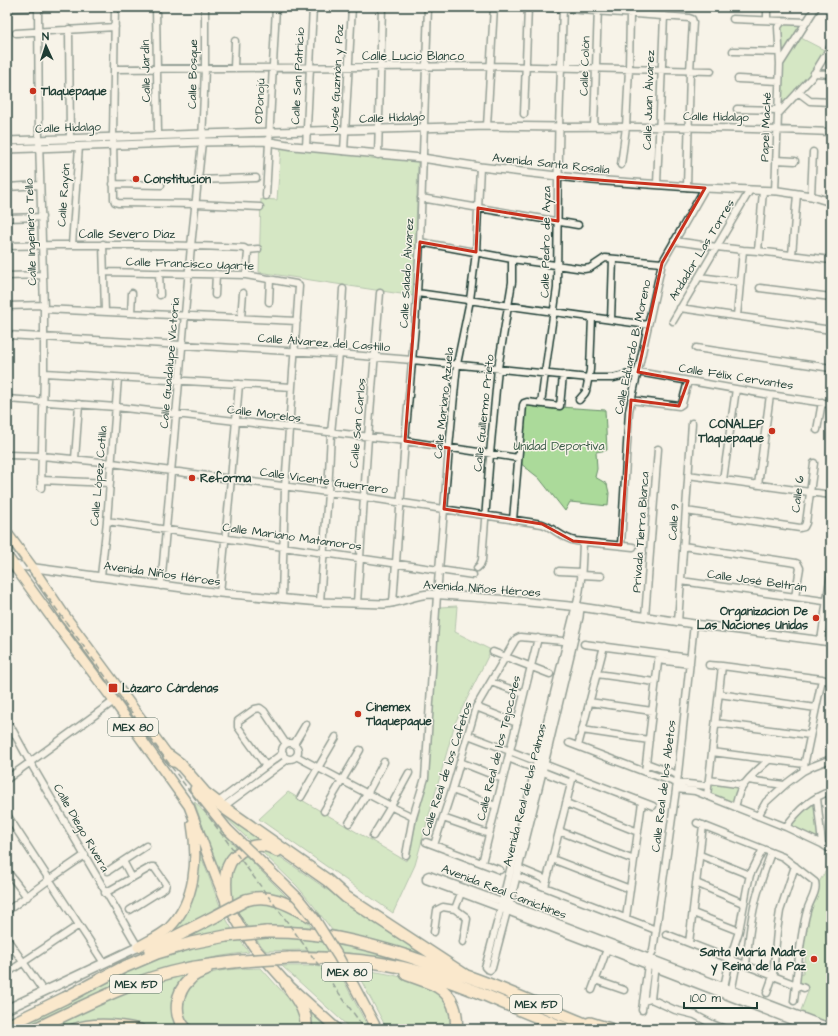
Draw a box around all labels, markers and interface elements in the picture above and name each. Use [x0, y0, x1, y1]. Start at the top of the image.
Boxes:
street label: José Guzmán y Paz [326, 24, 349, 132]
north arrow [26, 26, 66, 66]
street label: Calle San Patricio [287, 27, 309, 125]
text: N [42, 29, 49, 44]
street label: Calle Colón [575, 36, 595, 96]
street label: Calle Bosque [184, 38, 202, 109]
street label: Calle Jardín [137, 39, 155, 103]
street label: Calle Lucio Blanco [362, 48, 464, 65]
street label: Calle Juan Álvarez [639, 50, 659, 150]
street label: O'Donojú [250, 78, 270, 124]
place label: Tlaquepaque [40, 83, 107, 101]
marker: Tlaquepaque [28, 86, 38, 96]
street label: Papel Maché [756, 91, 776, 162]
street label: Calle Hidalgo [359, 108, 425, 129]
street label: Calle Hidalgo [683, 108, 749, 127]
street label: Calle Hidalgo [35, 118, 101, 139]
street label: Avenida Santa Rosalía [491, 149, 611, 179]
street label: Calle Rayón [53, 163, 76, 227]
place label: Constitucion [144, 171, 211, 188]
marker: Constitucion [131, 174, 141, 184]
street label: Calle Ingeniero Tello [21, 178, 42, 286]
street label: Calle Pedro de Ayza [537, 186, 556, 298]
street label: Andador Las Torres [665, 196, 739, 304]
street label: Calle Salado Álvarez [396, 218, 418, 328]
street label: Calle Severo Díaz [79, 226, 175, 243]
street label: Calle Francisco Ugarte [126, 253, 255, 276]
street label: Calle Eduardo B. Moreno [610, 278, 656, 416]
street label: Calle Guadalupe Victoria [156, 297, 184, 429]
street label: Calle Álvarez del Castillo [257, 330, 391, 356]
street label: Calle Mariano Azuela [430, 346, 458, 460]
street label: Calle Guillermo Prieto [469, 353, 499, 472]
street label: Calle Félix Cervantes [677, 360, 795, 394]
street label: Calle San Carlos [346, 377, 370, 469]
street label: Calle Morelos [226, 401, 302, 427]
place label: CONALEP Tlaquepaque [697, 416, 764, 448]
street label: Calle López Cotilla [86, 425, 112, 527]
marker: CONALEP Tlaquepaque [767, 426, 777, 436]
park label: Unidad Deportiva [513, 438, 605, 455]
street label: Calle Vicente Guerrero [259, 464, 389, 498]
place label: Reforma [200, 470, 252, 487]
street label: Privada Tierra Blanca [628, 471, 654, 593]
marker: Reforma [187, 473, 197, 483]
street label: Calle 6 [787, 474, 809, 513]
street label: Calle 9 [664, 503, 684, 541]
street label: Calle Mariano Matamoros [221, 519, 363, 555]
street label: Avenida Niños Héroes [102, 557, 222, 591]
street label: Calle José Beltrán [706, 566, 808, 596]
street label: Avenida Niños Héroes [423, 576, 541, 602]
place label: Organizacion De Las Naciones Unidas [697, 603, 809, 634]
marker: Organizacion De Las Naciones Unidas [811, 613, 821, 623]
street label: Calle Real de los Tejocotes [473, 674, 525, 822]
place label: Lázaro Cárdenas [122, 680, 219, 697]
marker: Lázaro Cárdenas [107, 682, 119, 694]
place label: Cinemex Tlaquepaque [365, 699, 432, 731]
street label: Calle Real de los Cafetos [417, 700, 477, 838]
marker: Cinemex Tlaquepaque [353, 709, 363, 719]
road number: MEX 80 [108, 718, 158, 736]
street label: Calle Real de los Abetos [647, 719, 681, 853]
street label: Avenida Real de las Palmas [499, 722, 551, 868]
street label: Calle Diego Rivera [48, 781, 113, 876]
street label: Avenida Real Camichines [439, 860, 569, 924]
place label: Santa María Madre y Reina de la Paz [699, 944, 807, 976]
marker: Santa María Madre y Reina de la Paz [809, 954, 819, 964]
road number: MEX 80 [322, 963, 372, 981]
road number: MEX 15D [110, 975, 162, 993]
scale bar [684, 984, 757, 1010]
text: 100 m [690, 990, 721, 1007]
road number: MEX 15D [510, 995, 562, 1013]

